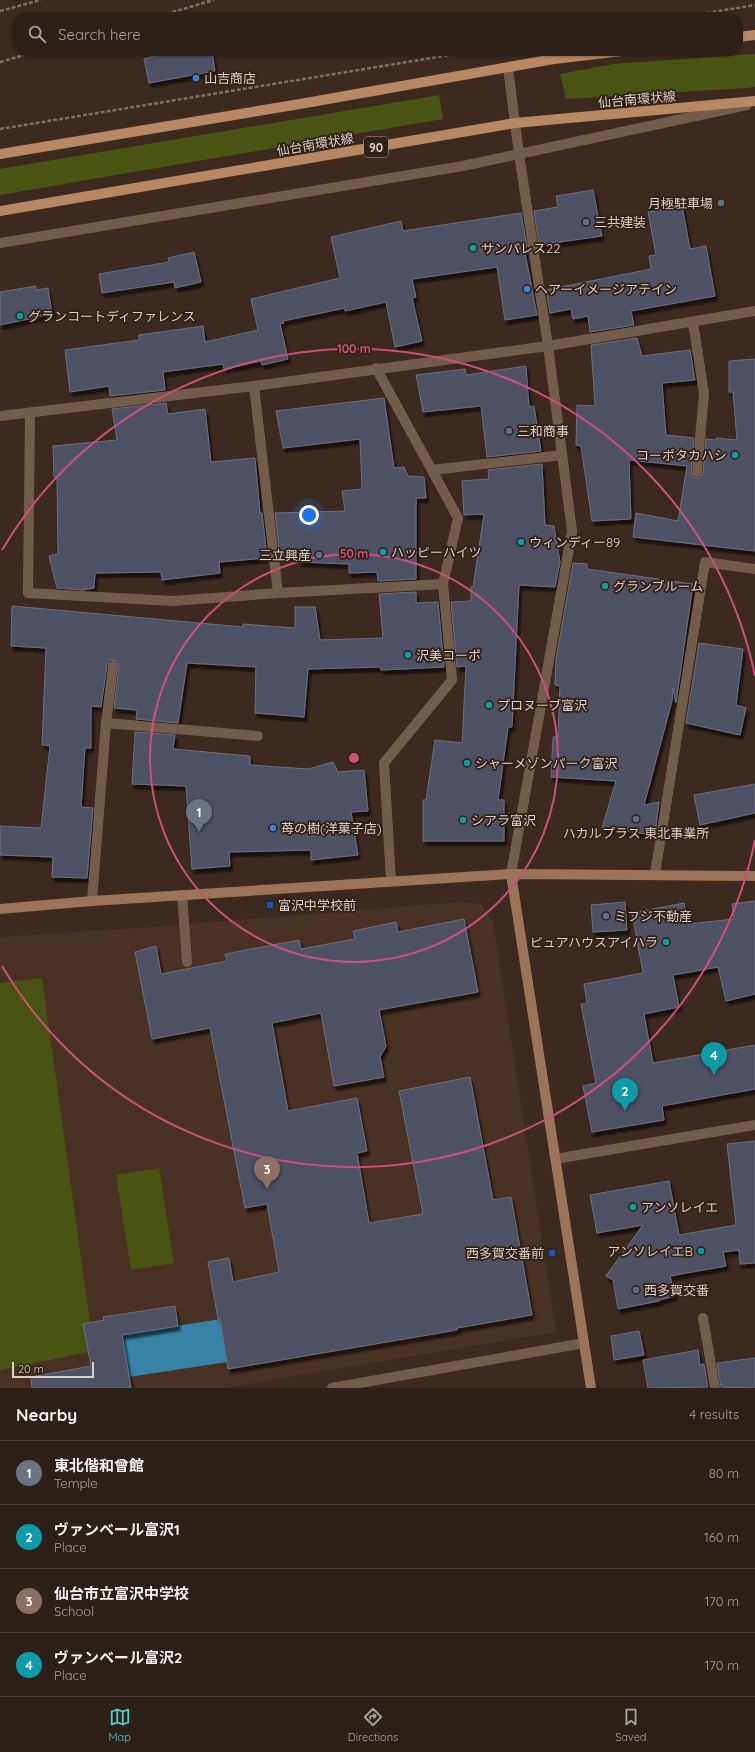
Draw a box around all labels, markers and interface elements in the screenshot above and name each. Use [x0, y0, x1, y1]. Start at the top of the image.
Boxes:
search box [12, 12, 743, 56]
icon: search [26, 23, 48, 45]
text: Search here [58, 25, 141, 44]
place label: 山吉商店 [204, 70, 256, 86]
marker: 山吉商店 [191, 73, 201, 83]
street label: 仙台南環状線 [597, 88, 677, 110]
street label: 仙台南環状線 [275, 129, 355, 159]
road number: 90 [364, 137, 388, 157]
place label: 月極駐車場 [648, 195, 713, 211]
marker: 月極駐車場 [716, 198, 726, 208]
place label: 三共建装 [594, 214, 646, 230]
marker: 三共建装 [581, 217, 591, 227]
place label: サンパレス22 [481, 240, 560, 256]
marker: サンパレス22 [468, 243, 478, 253]
place label: ヘアーイメージアテイン [535, 281, 677, 297]
marker: ヘアーイメージアテイン [522, 284, 532, 294]
place label: グランコートディファレンス [28, 308, 196, 324]
marker: グランコートディファレンス [15, 311, 25, 321]
text: 100 m [337, 341, 371, 356]
place label: 三和商事 [517, 423, 569, 439]
marker: 三和商事 [504, 426, 514, 436]
place label: コーポタカハシ [636, 447, 727, 463]
marker: コーポタカハシ [730, 450, 740, 460]
your location [299, 505, 319, 525]
place label: ウィンディー89 [529, 534, 620, 550]
marker: ウィンディー89 [516, 537, 526, 547]
place label: ハッピーハイツ [391, 544, 481, 560]
text: 50 m [340, 546, 368, 561]
place label: 三立興産 [259, 547, 311, 563]
marker: ハッピーハイツ [378, 547, 388, 557]
marker: 三立興産 [314, 550, 324, 560]
place label: グランブルーム [613, 578, 703, 594]
marker: グランブルーム [600, 581, 610, 591]
place label: 沢美コーポ [416, 647, 481, 663]
marker: 沢美コーポ [403, 650, 413, 660]
place label: プロヌーブ富沢 [497, 697, 587, 713]
marker: プロヌーブ富沢 [484, 700, 494, 710]
centre of rings [347, 751, 361, 765]
place label: シャーメゾンパーク富沢 [475, 755, 617, 771]
marker: シャーメゾンパーク富沢 [462, 758, 472, 768]
pin: 1 [186, 799, 212, 832]
place label: シアラ富沢 [471, 812, 536, 828]
marker: ハカルプラス 東北事業所 [631, 814, 641, 824]
marker: シアラ富沢 [458, 815, 468, 825]
place label: 苺の樹(洋菓子店) [281, 820, 382, 836]
marker: 苺の樹(洋菓子店) [268, 823, 278, 833]
place label: ハカルプラス 東北事業所 [563, 825, 709, 841]
place label: 富沢中学校前 [278, 897, 356, 913]
marker: 富沢中学校前 [265, 900, 275, 910]
place label: ミフジ不動産 [614, 908, 692, 924]
marker: ミフジ不動産 [601, 911, 611, 921]
place label: ピュアハウスアイハラ [530, 934, 658, 950]
marker: ピュアハウスアイハラ [661, 937, 671, 947]
pin: 4 [701, 1042, 727, 1075]
pin: 2 [612, 1078, 638, 1111]
pin: 3 [254, 1156, 280, 1189]
place label: アンソレイエ [641, 1199, 718, 1215]
marker: アンソレイエ [628, 1202, 638, 1212]
place label: アンソレイエB [607, 1243, 693, 1259]
place label: 西多賀交番前 [466, 1245, 544, 1261]
marker: アンソレイエB [696, 1246, 706, 1256]
marker: 西多賀交番前 [547, 1248, 557, 1258]
place label: 西多賀交番 [644, 1282, 709, 1298]
marker: 西多賀交番 [631, 1285, 641, 1295]
scale bar [12, 1360, 94, 1379]
text: 20 m [18, 1362, 44, 1376]
text: Nearby [16, 1404, 77, 1425]
text: 4 results [689, 1406, 739, 1422]
text: 東北偕和曾館 [54, 1456, 144, 1475]
text: 1 [26, 1465, 32, 1481]
text: 80 m [709, 1465, 739, 1481]
text: Temple [54, 1475, 98, 1491]
text: ヴァンベール富沢1 [54, 1520, 180, 1539]
text: 2 [25, 1529, 33, 1545]
text: 160 m [704, 1529, 739, 1545]
text: Place [54, 1539, 87, 1555]
text: 仙台市立富沢中学校 [54, 1584, 189, 1603]
text: 3 [26, 1593, 32, 1609]
text: 170 m [704, 1593, 739, 1609]
text: School [54, 1603, 94, 1619]
text: ヴァンベール富沢2 [54, 1648, 183, 1667]
text: 4 [25, 1657, 33, 1673]
text: 170 m [704, 1657, 739, 1673]
text: Place [54, 1667, 87, 1683]
tab: Map [108, 1706, 131, 1744]
tab: Directions [348, 1706, 398, 1744]
tab: Saved [615, 1706, 647, 1744]

